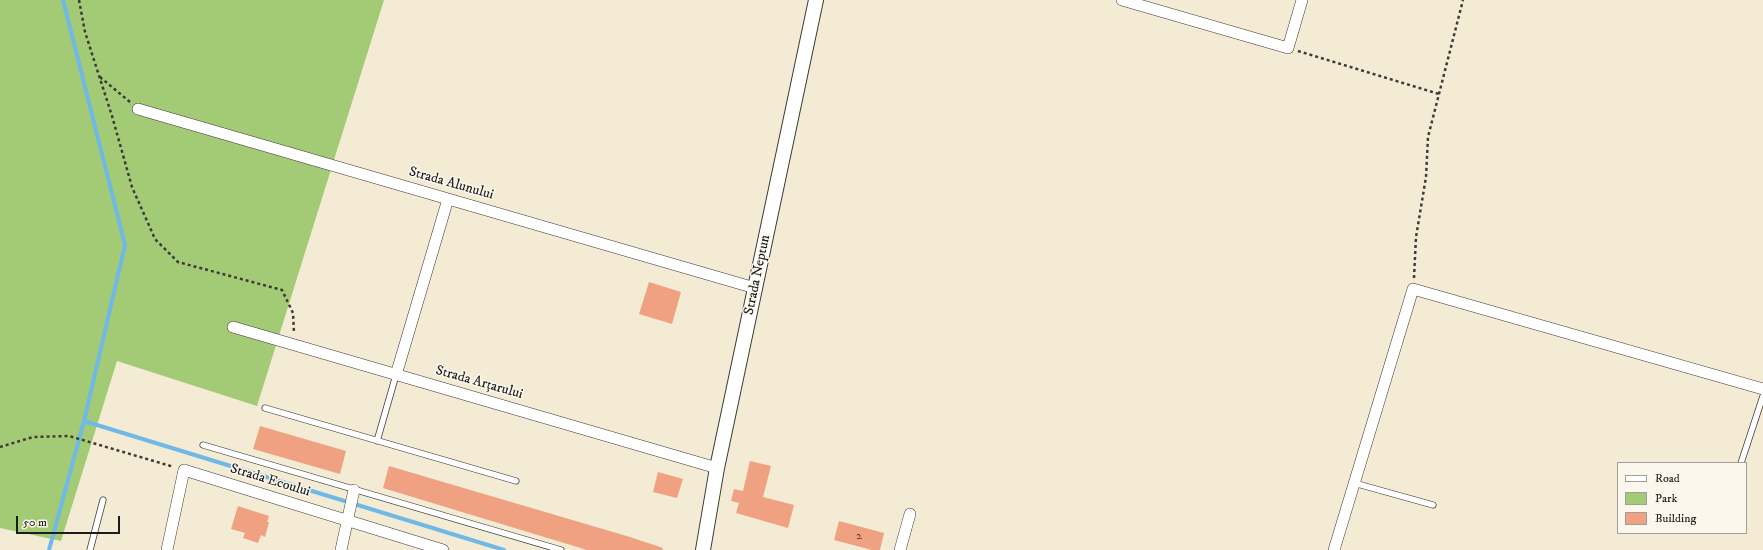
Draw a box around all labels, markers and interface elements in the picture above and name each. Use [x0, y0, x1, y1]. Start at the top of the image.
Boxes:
street label: Strada Alunului [407, 164, 495, 204]
street label: Strada Neptun [741, 233, 775, 317]
street label: Strada Arțarului [433, 363, 525, 403]
street label: Strada Ecoului [228, 461, 312, 501]
legend [1617, 462, 1747, 534]
text: Road [1655, 471, 1680, 486]
text: Park [1655, 491, 1677, 506]
scale bar [18, 508, 122, 534]
text: Building [1655, 511, 1696, 526]
text: 50 m [23, 515, 47, 530]
house number: 2 [856, 530, 862, 544]

